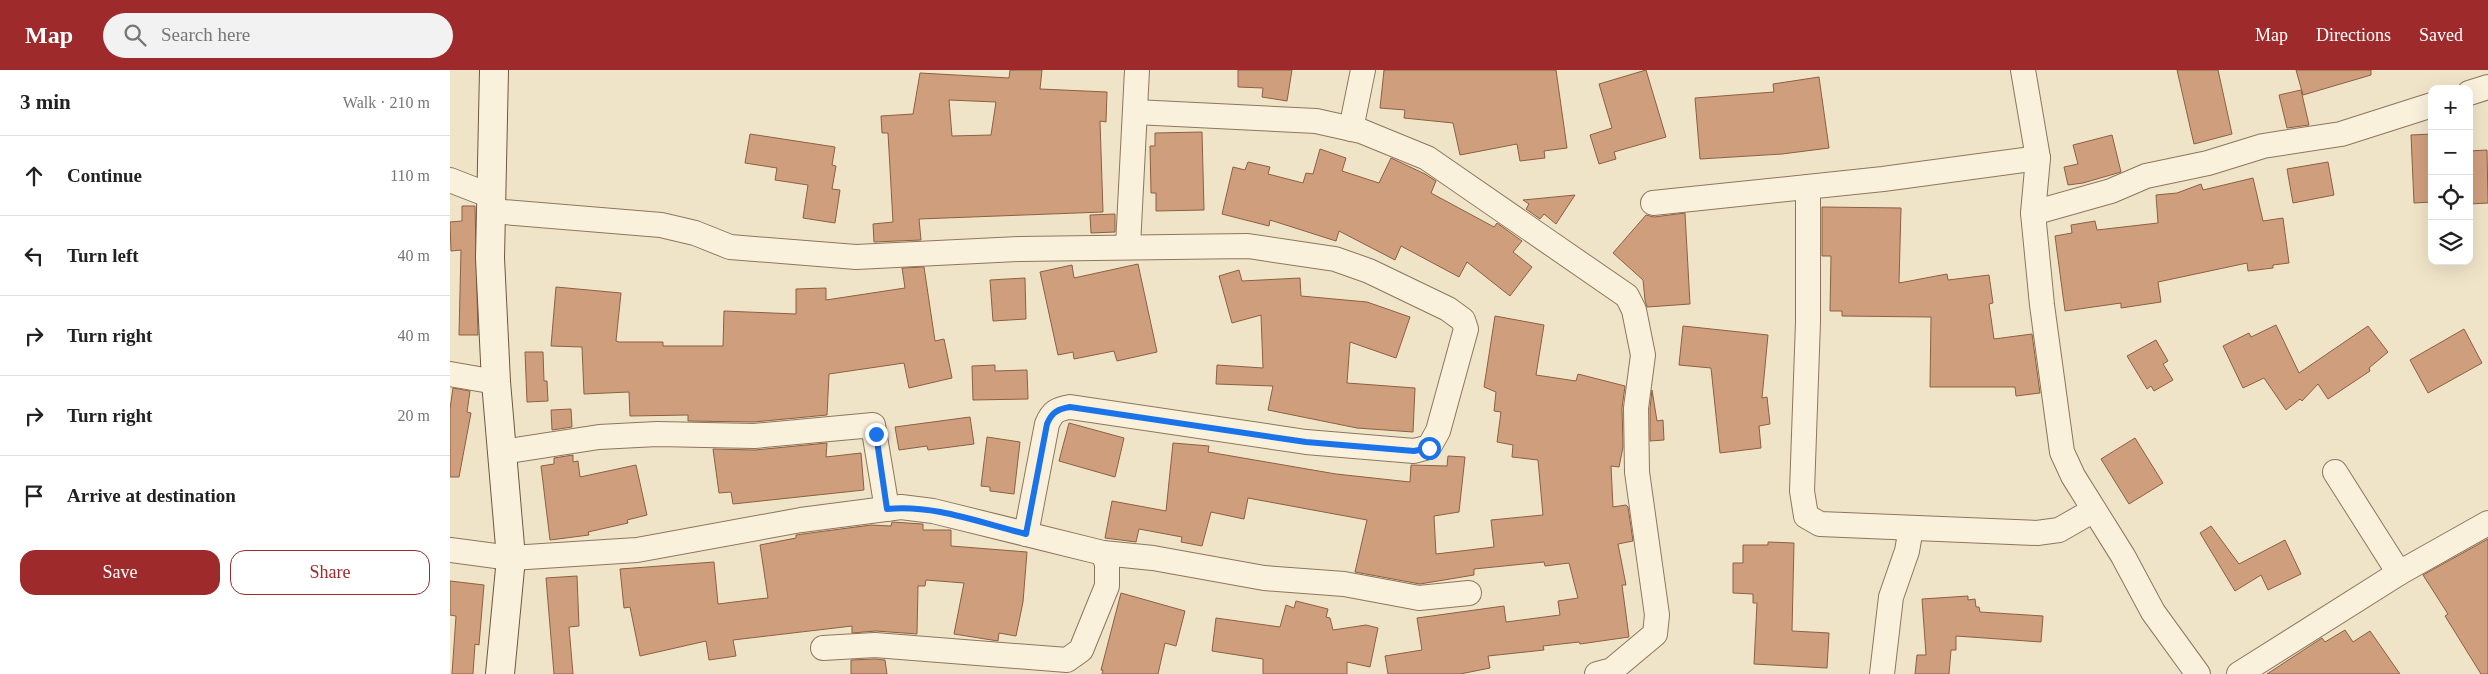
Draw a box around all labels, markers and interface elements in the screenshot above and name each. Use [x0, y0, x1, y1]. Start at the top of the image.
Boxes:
search box [103, 13, 453, 58]
icon: search [121, 21, 149, 49]
text: Map [25, 22, 73, 48]
text: Search here [161, 24, 250, 45]
text: Map [2255, 25, 2288, 45]
text: Directions [2316, 25, 2391, 45]
text: Saved [2419, 25, 2463, 45]
map controls [2428, 85, 2473, 265]
button: + [2428, 85, 2473, 130]
text: 3 min [20, 90, 71, 114]
text: Walk · 210 m [343, 94, 430, 111]
button: − [2428, 130, 2473, 175]
icon: ahead [20, 162, 48, 190]
text: Continue [67, 165, 142, 186]
text: 110 m [390, 167, 430, 184]
button: locate [2428, 175, 2473, 220]
button: layers [2428, 220, 2473, 265]
icon: left [20, 242, 48, 270]
text: Turn left [67, 245, 139, 266]
text: 40 m [398, 247, 430, 264]
icon: right [20, 322, 48, 350]
text: Turn right [67, 325, 152, 346]
text: 40 m [398, 327, 430, 344]
icon: right [20, 402, 48, 430]
text: Turn right [67, 405, 152, 426]
text: 20 m [398, 407, 430, 424]
route end [865, 423, 888, 446]
route start [1418, 437, 1441, 460]
icon: arrive [20, 482, 48, 510]
text: Arrive at destination [67, 485, 236, 506]
button: Save [20, 550, 220, 595]
button: Share [230, 550, 430, 595]

